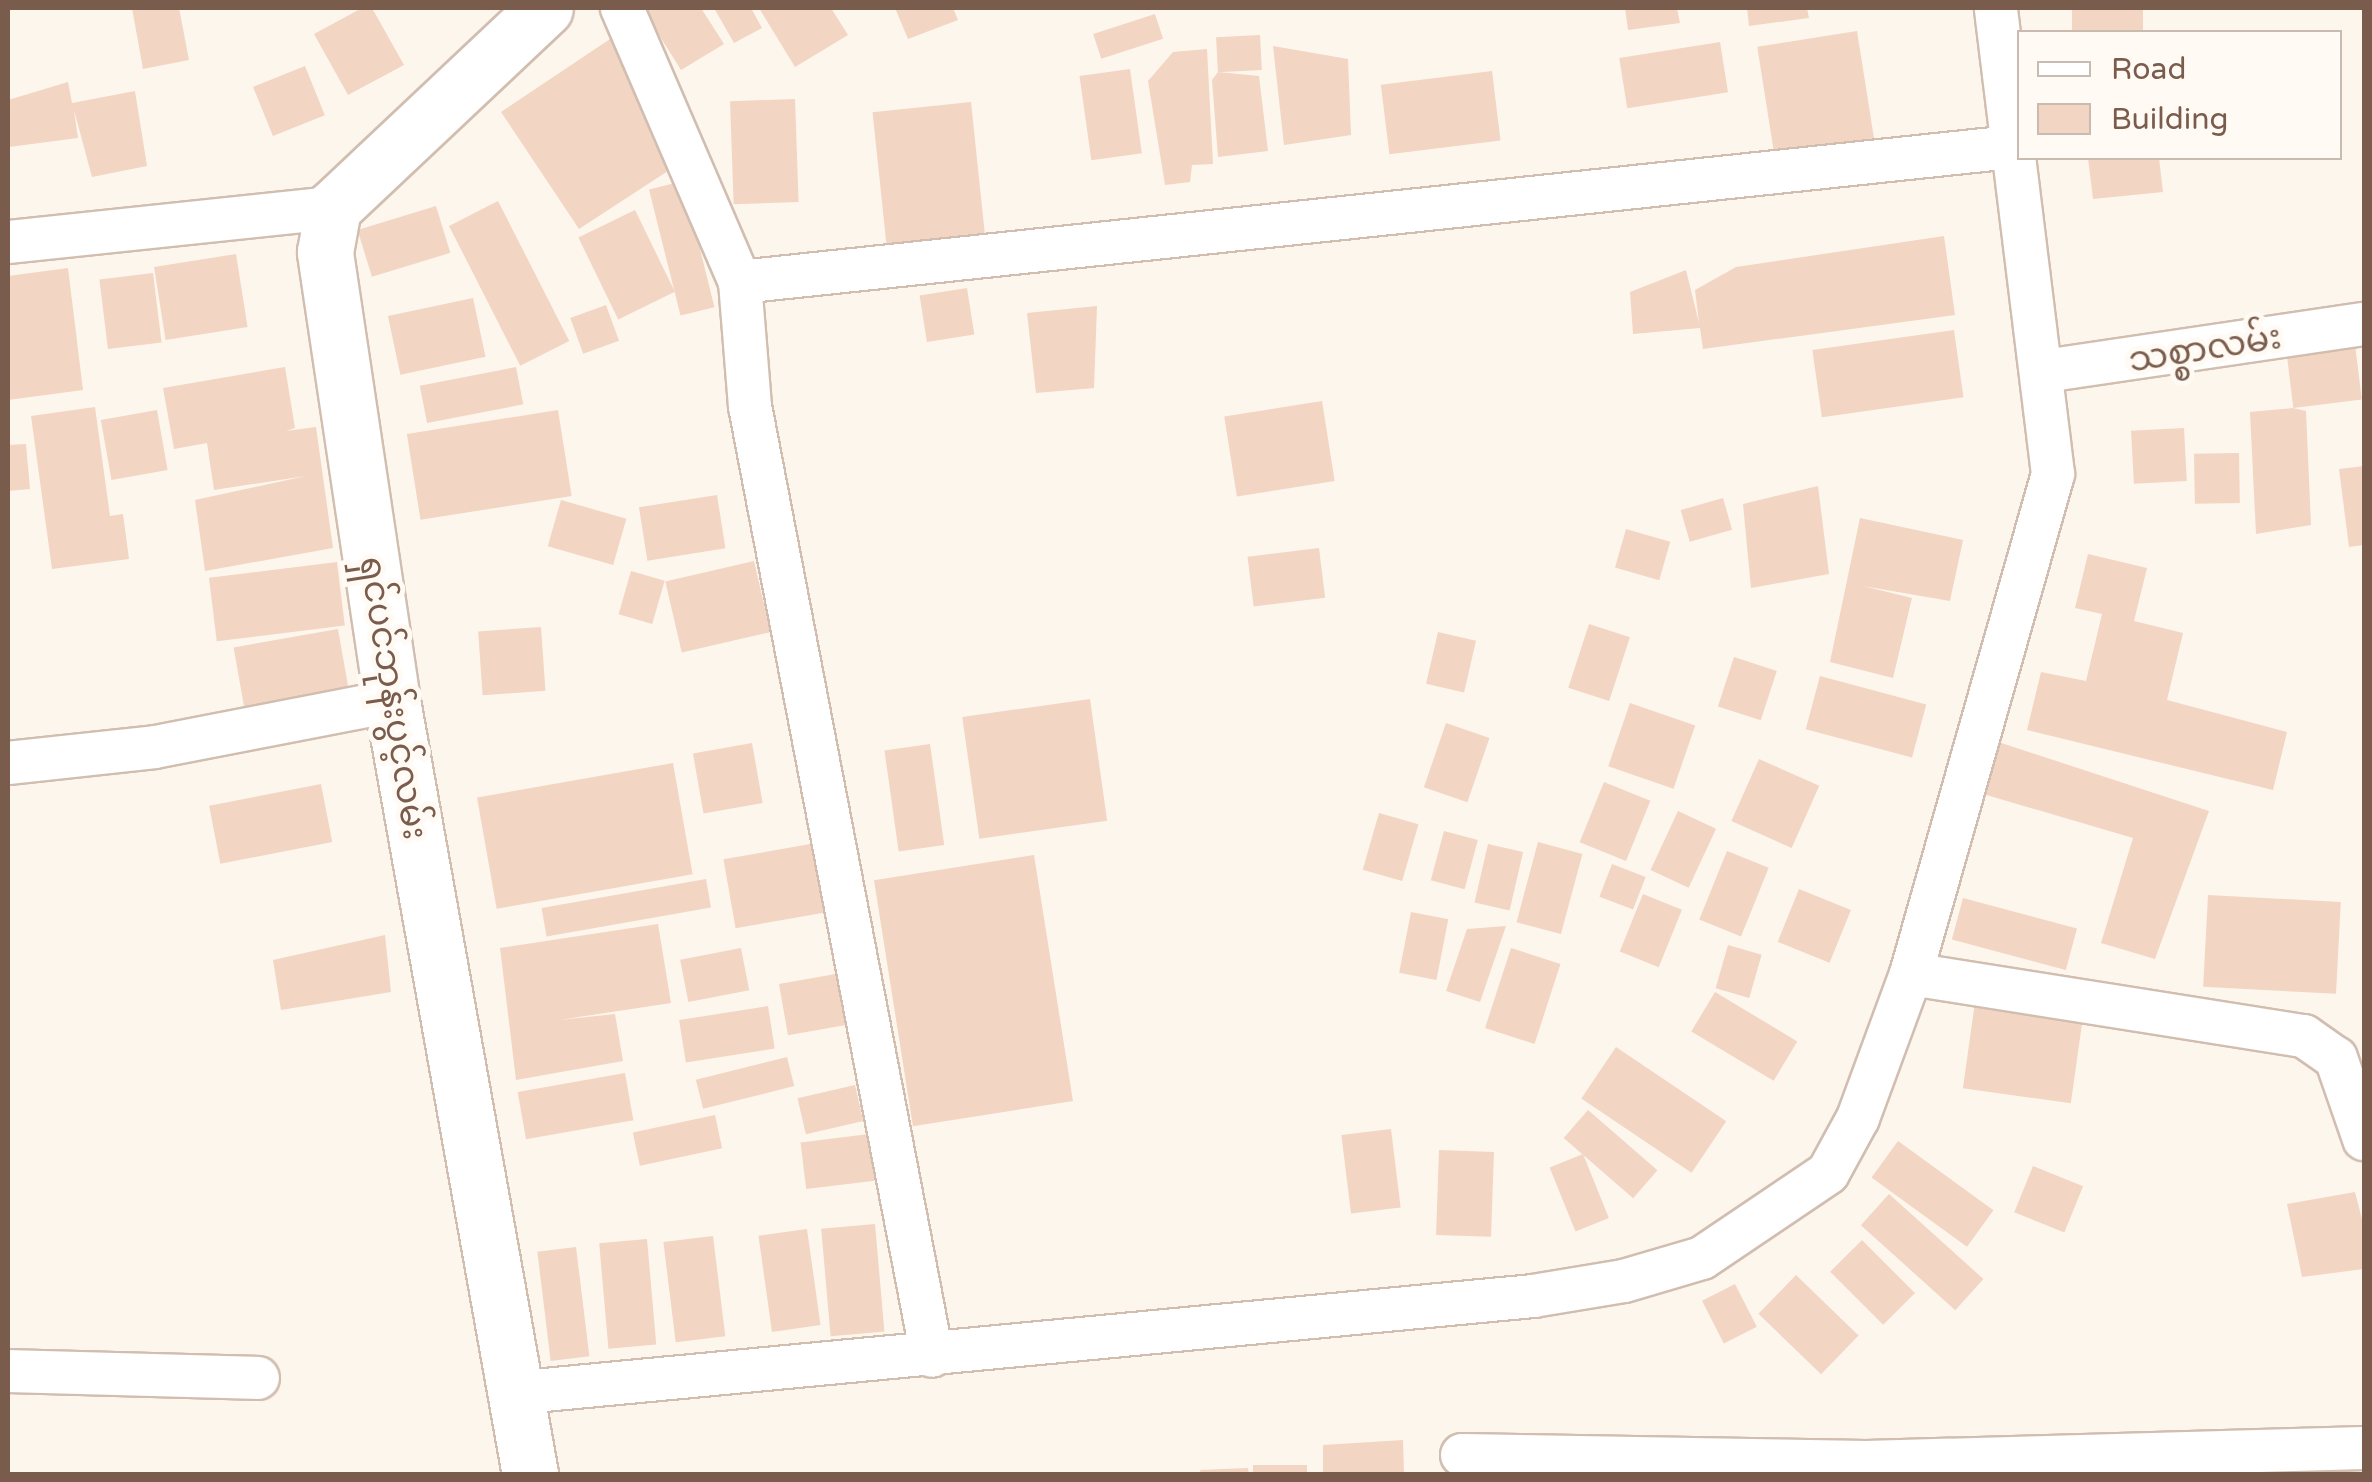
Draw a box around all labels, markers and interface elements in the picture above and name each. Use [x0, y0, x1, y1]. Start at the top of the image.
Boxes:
legend [2017, 30, 2342, 160]
text: Road [2111, 51, 2186, 88]
text: Building [2111, 101, 2228, 138]
street label: သစ္စာလမ်း [2126, 316, 2284, 382]
street label: ရှင်ပင်ဘုန်းပွင့်လမ်း [350, 554, 436, 842]

